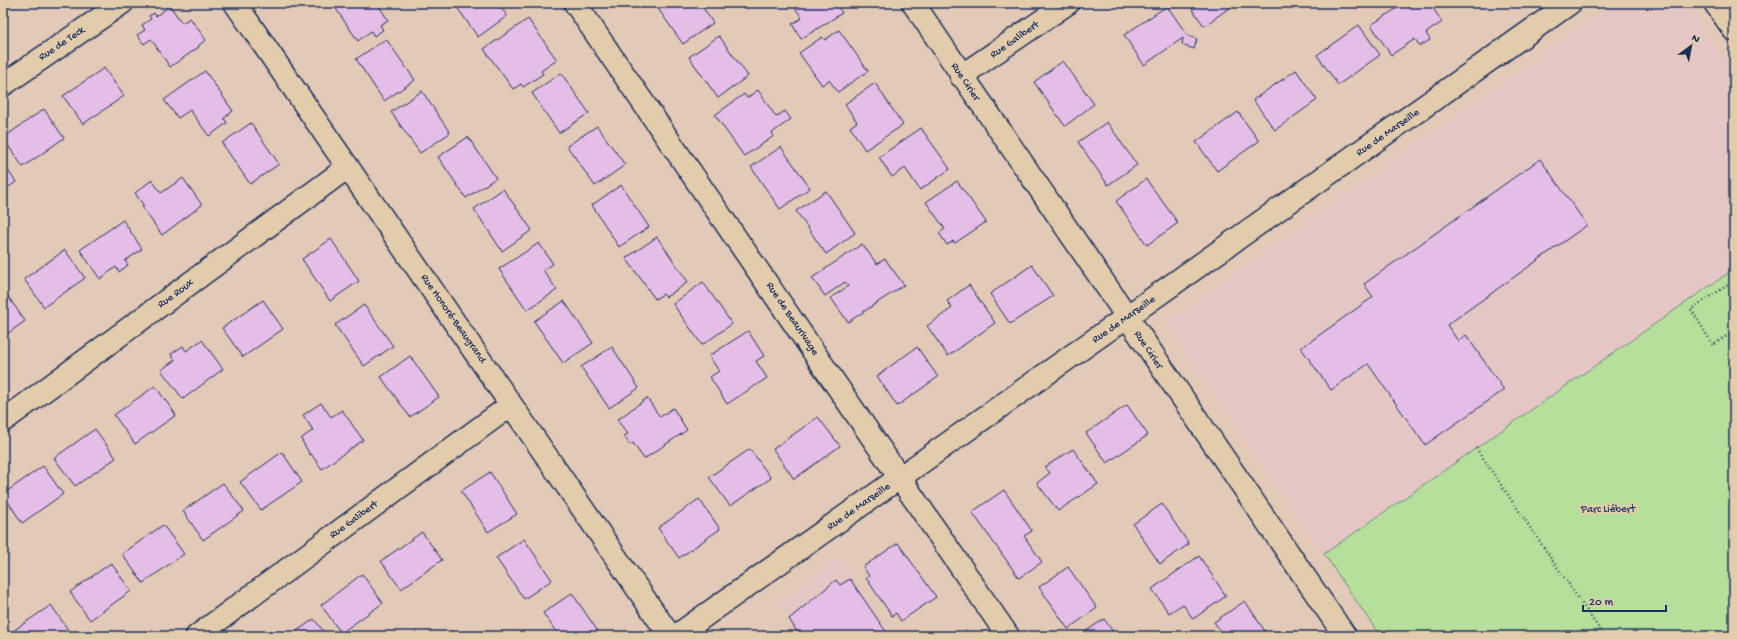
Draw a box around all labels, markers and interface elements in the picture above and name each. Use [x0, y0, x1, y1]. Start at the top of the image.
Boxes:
street label: Rue Galibert [988, 18, 1043, 61]
street label: Rue de Teck [37, 24, 88, 64]
north arrow [1671, 26, 1711, 66]
text: N [1689, 32, 1701, 46]
street label: Rue Cirier [948, 61, 983, 104]
street label: Rue de Marseille [1354, 107, 1422, 159]
street label: Rue Honoré-Beaugrand [418, 272, 489, 367]
street label: Rue Roux [156, 277, 197, 311]
street label: Rue de Beaurivage [763, 280, 821, 358]
street label: Rue de Marseille [1090, 294, 1158, 346]
street label: Rue Cirier [1131, 329, 1166, 372]
street label: Rue de Marseille [825, 481, 893, 533]
street label: Rue Galibert [327, 498, 382, 542]
park label: Parc Liébert [1580, 504, 1637, 516]
scale bar [1583, 587, 1666, 613]
text: 20 m [1589, 596, 1614, 610]

